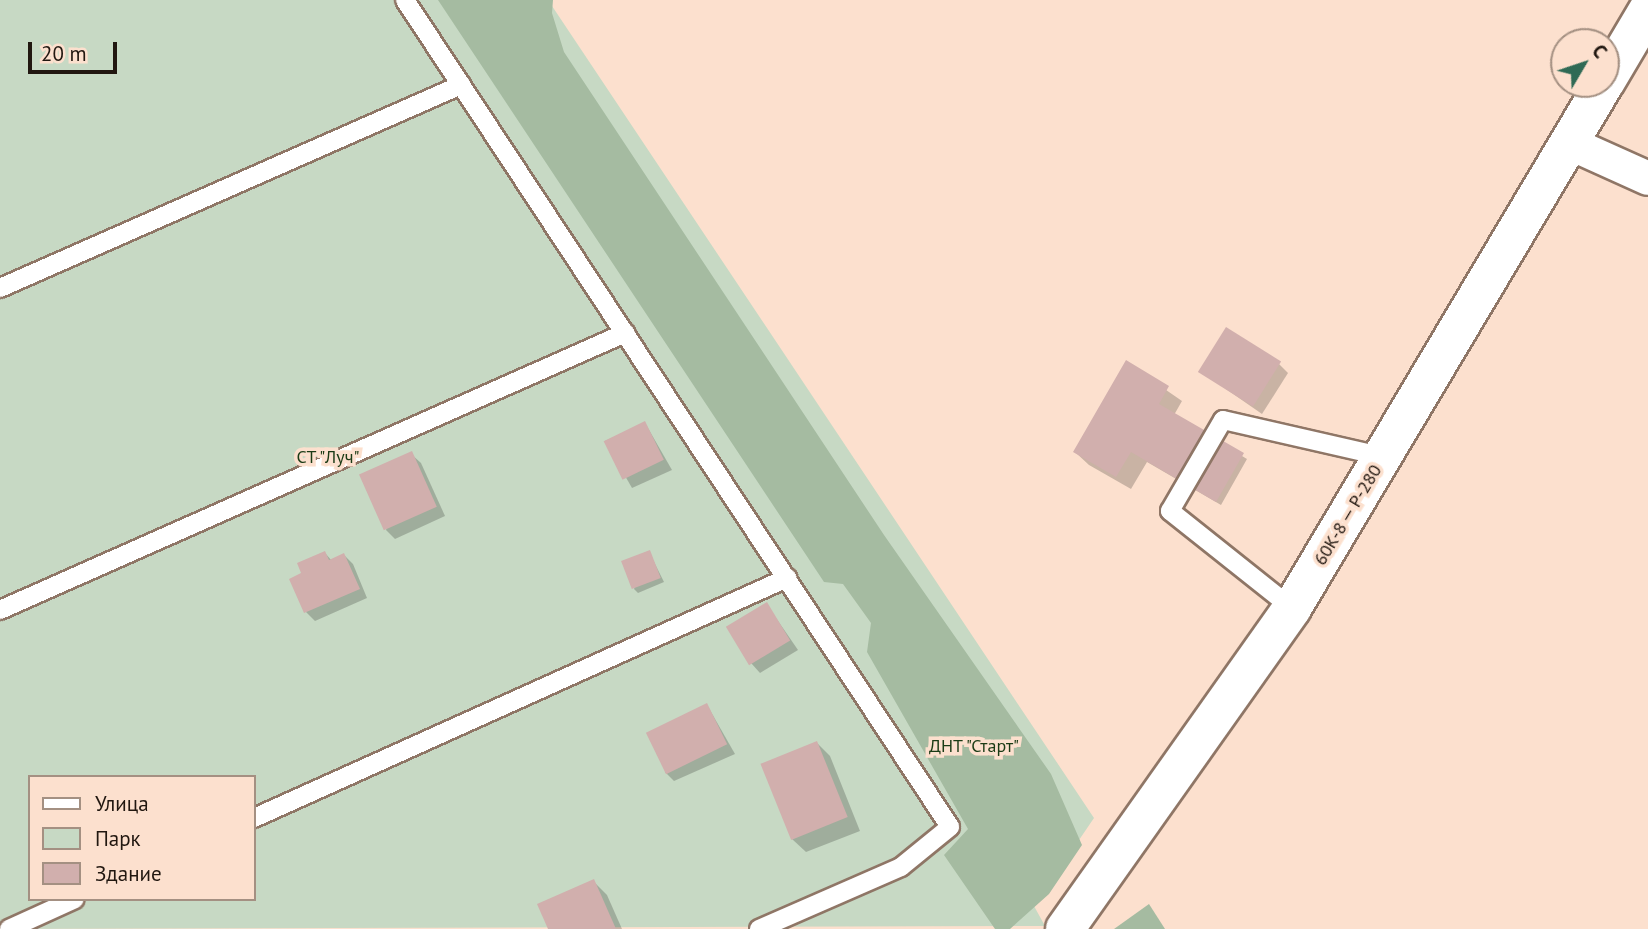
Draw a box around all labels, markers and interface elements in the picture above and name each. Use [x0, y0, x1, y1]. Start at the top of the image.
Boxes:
scale bar [32, 28, 121, 72]
north arrow [1550, 28, 1620, 98]
text: С [1587, 39, 1612, 63]
text: 20 m [41, 40, 87, 67]
park label: СТ "Луч" [295, 446, 361, 468]
street label: 60К-8 — Р-280 [1309, 460, 1387, 570]
park label: ДНТ "Старт" [928, 735, 1020, 757]
legend [28, 775, 256, 901]
text: Улица [95, 790, 149, 817]
text: Парк [95, 825, 141, 852]
text: Здание [95, 860, 162, 887]

